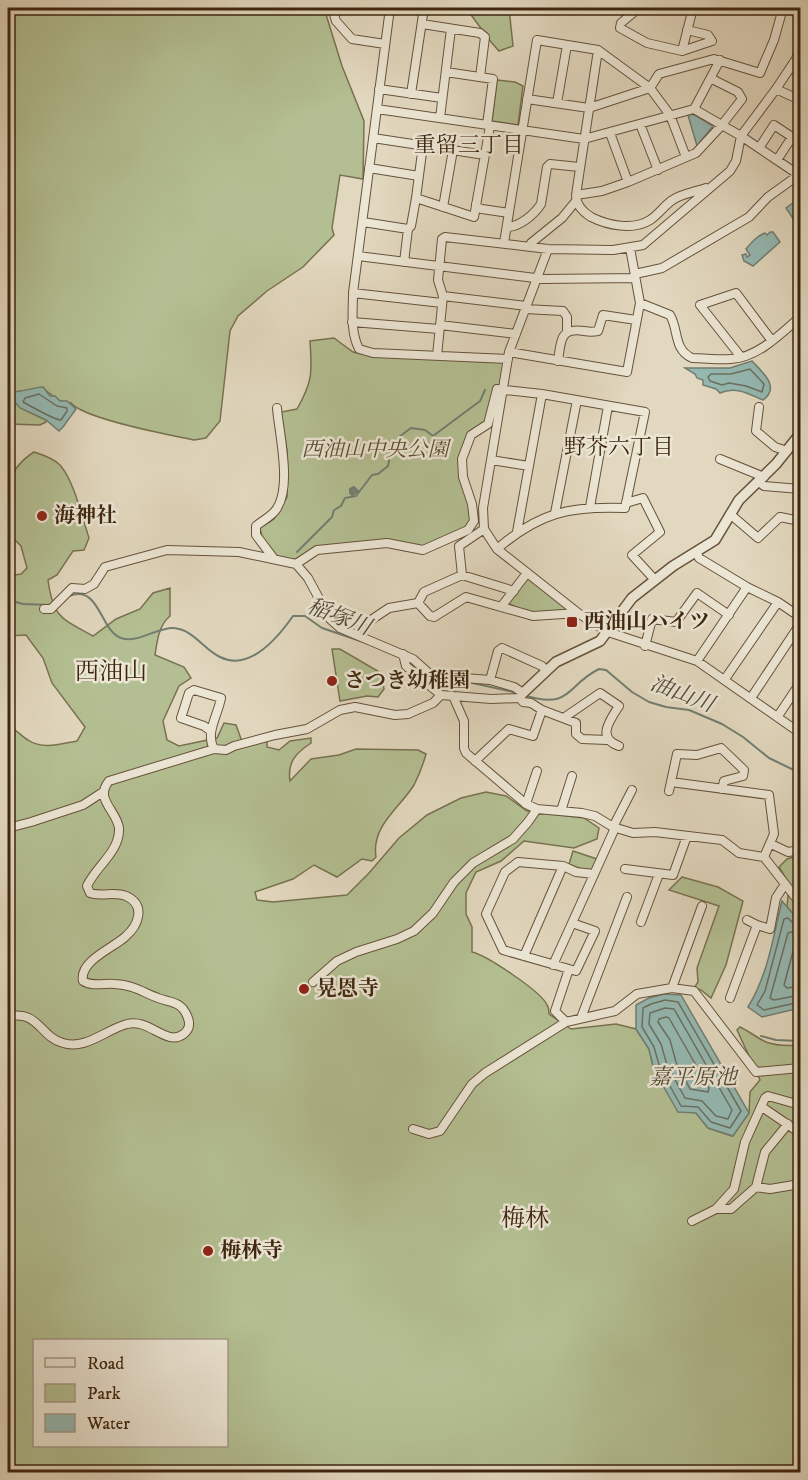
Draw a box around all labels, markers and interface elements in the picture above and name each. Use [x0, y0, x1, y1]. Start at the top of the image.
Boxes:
district label: 重留三丁目 [414, 132, 524, 159]
district label: 野芥六丁目 [564, 434, 674, 461]
park label: 西油山中央公園 [302, 437, 451, 463]
place label: 海神社 [54, 503, 117, 529]
marker: 海神社 [35, 509, 49, 523]
water label: 稲塚川 [303, 593, 377, 642]
place label: 西油山ハイツ [584, 609, 710, 635]
marker: 西油山ハイツ [565, 615, 579, 629]
district label: 西油山 [75, 657, 147, 687]
place label: さつき幼稚園 [344, 668, 470, 694]
water label: 油山川 [646, 670, 720, 719]
marker: さつき幼稚園 [325, 674, 339, 688]
place label: 晃恩寺 [316, 976, 379, 1002]
marker: 晃恩寺 [297, 982, 311, 996]
water label: 嘉平原池 [649, 1064, 740, 1091]
district label: 梅林 [501, 1204, 549, 1234]
place label: 梅林寺 [220, 1238, 283, 1264]
marker: 梅林寺 [201, 1244, 215, 1258]
legend [33, 1339, 228, 1447]
text: Road [87, 1353, 124, 1375]
text: Park [87, 1383, 121, 1405]
text: Water [86, 1413, 130, 1435]

